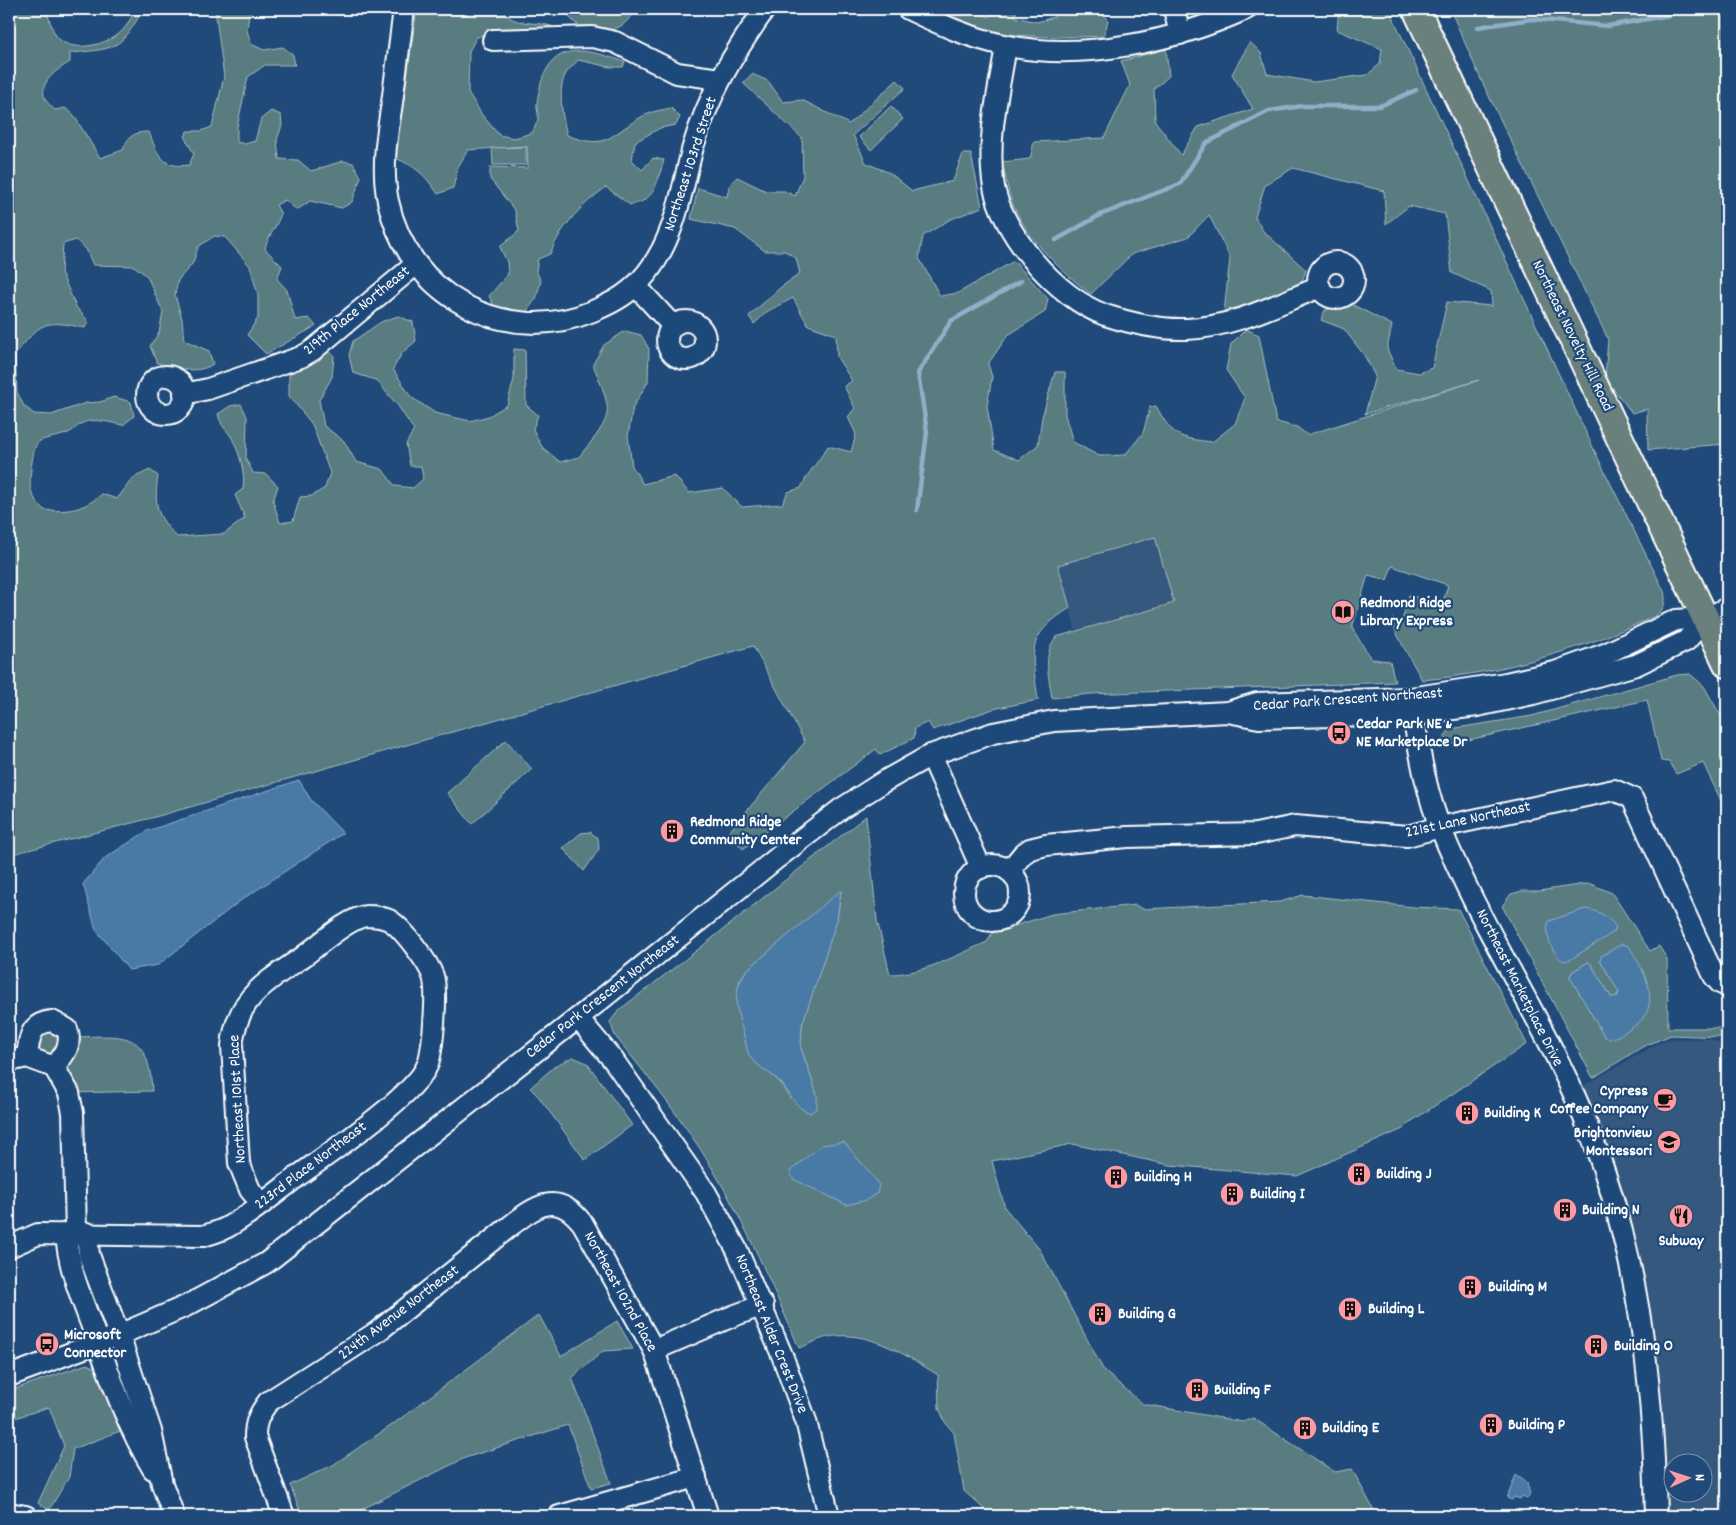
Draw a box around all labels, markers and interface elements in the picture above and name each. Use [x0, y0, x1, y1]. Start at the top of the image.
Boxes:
street label: Northeast 103rd Street [658, 94, 724, 234]
street label: Northeast Novelty Hill Road [1525, 256, 1619, 416]
street label: 219th Place Northeast [299, 261, 416, 361]
place label: Redmond Ridge Library Express [1360, 592, 1453, 633]
library icon: Redmond Ridge Library Express [1330, 599, 1356, 625]
street label: Cedar Park Crescent Northeast [1252, 682, 1444, 718]
place label: Cedar Park NE & NE Marketplace Dr [1356, 713, 1468, 754]
bus stop icon: Cedar Park NE & NE Marketplace Dr [1326, 720, 1352, 746]
street label: 221st Lane Northeast [1403, 795, 1533, 844]
place label: Redmond Ridge Community Center [690, 811, 803, 852]
building icon: Redmond Ridge Community Center [659, 818, 685, 844]
street label: Northeast Marketplace Drive [1469, 905, 1569, 1071]
street label: Cedar Park Crescent Northeast [521, 929, 685, 1065]
street label: Northeast 101st Place [223, 1034, 253, 1164]
place label: Cypress Coffee Company [1550, 1080, 1650, 1121]
cafe icon: Cypress Coffee Company [1652, 1087, 1678, 1113]
building icon: Building K [1454, 1100, 1480, 1126]
place label: Building K [1484, 1102, 1542, 1125]
street label: 223rd Place Northeast [250, 1116, 372, 1216]
place label: Brightonview Montessori [1574, 1122, 1652, 1163]
school or university icon: Brightonview Montessori [1656, 1129, 1682, 1155]
building icon: Building J [1346, 1161, 1372, 1187]
place label: Building J [1376, 1163, 1432, 1186]
building icon: Building H [1103, 1164, 1129, 1190]
place label: Building H [1134, 1166, 1192, 1189]
building icon: Building I [1219, 1181, 1245, 1207]
place label: Building I [1250, 1183, 1306, 1206]
building icon: Building N [1552, 1197, 1578, 1223]
place label: Building N [1582, 1199, 1640, 1222]
restaurant icon: Subway [1668, 1203, 1694, 1229]
street label: Northeast 102nd Place [577, 1227, 663, 1357]
place label: Subway [1658, 1230, 1705, 1253]
street label: Northeast Alder Crest Drive [729, 1251, 813, 1417]
street label: 224th Avenue Northeast [334, 1260, 464, 1366]
building icon: Building M [1457, 1274, 1483, 1300]
place label: Building M [1488, 1276, 1547, 1299]
building icon: Building L [1337, 1296, 1363, 1322]
place label: Building L [1368, 1298, 1425, 1321]
building icon: Building G [1087, 1301, 1113, 1327]
place label: Building G [1118, 1303, 1176, 1326]
place label: Microsoft Connector [64, 1324, 127, 1365]
bus stop icon: Microsoft Connector [34, 1331, 60, 1357]
building icon: Building O [1583, 1333, 1609, 1359]
place label: Building O [1614, 1335, 1673, 1358]
building icon: Building F [1184, 1377, 1210, 1403]
place label: Building F [1214, 1379, 1272, 1402]
building icon: Building P [1478, 1412, 1504, 1438]
place label: Building P [1508, 1414, 1566, 1437]
building icon: Building E [1292, 1415, 1318, 1441]
place label: Building E [1322, 1417, 1380, 1440]
north arrow [1664, 1452, 1714, 1502]
text: N [1689, 1473, 1709, 1481]

